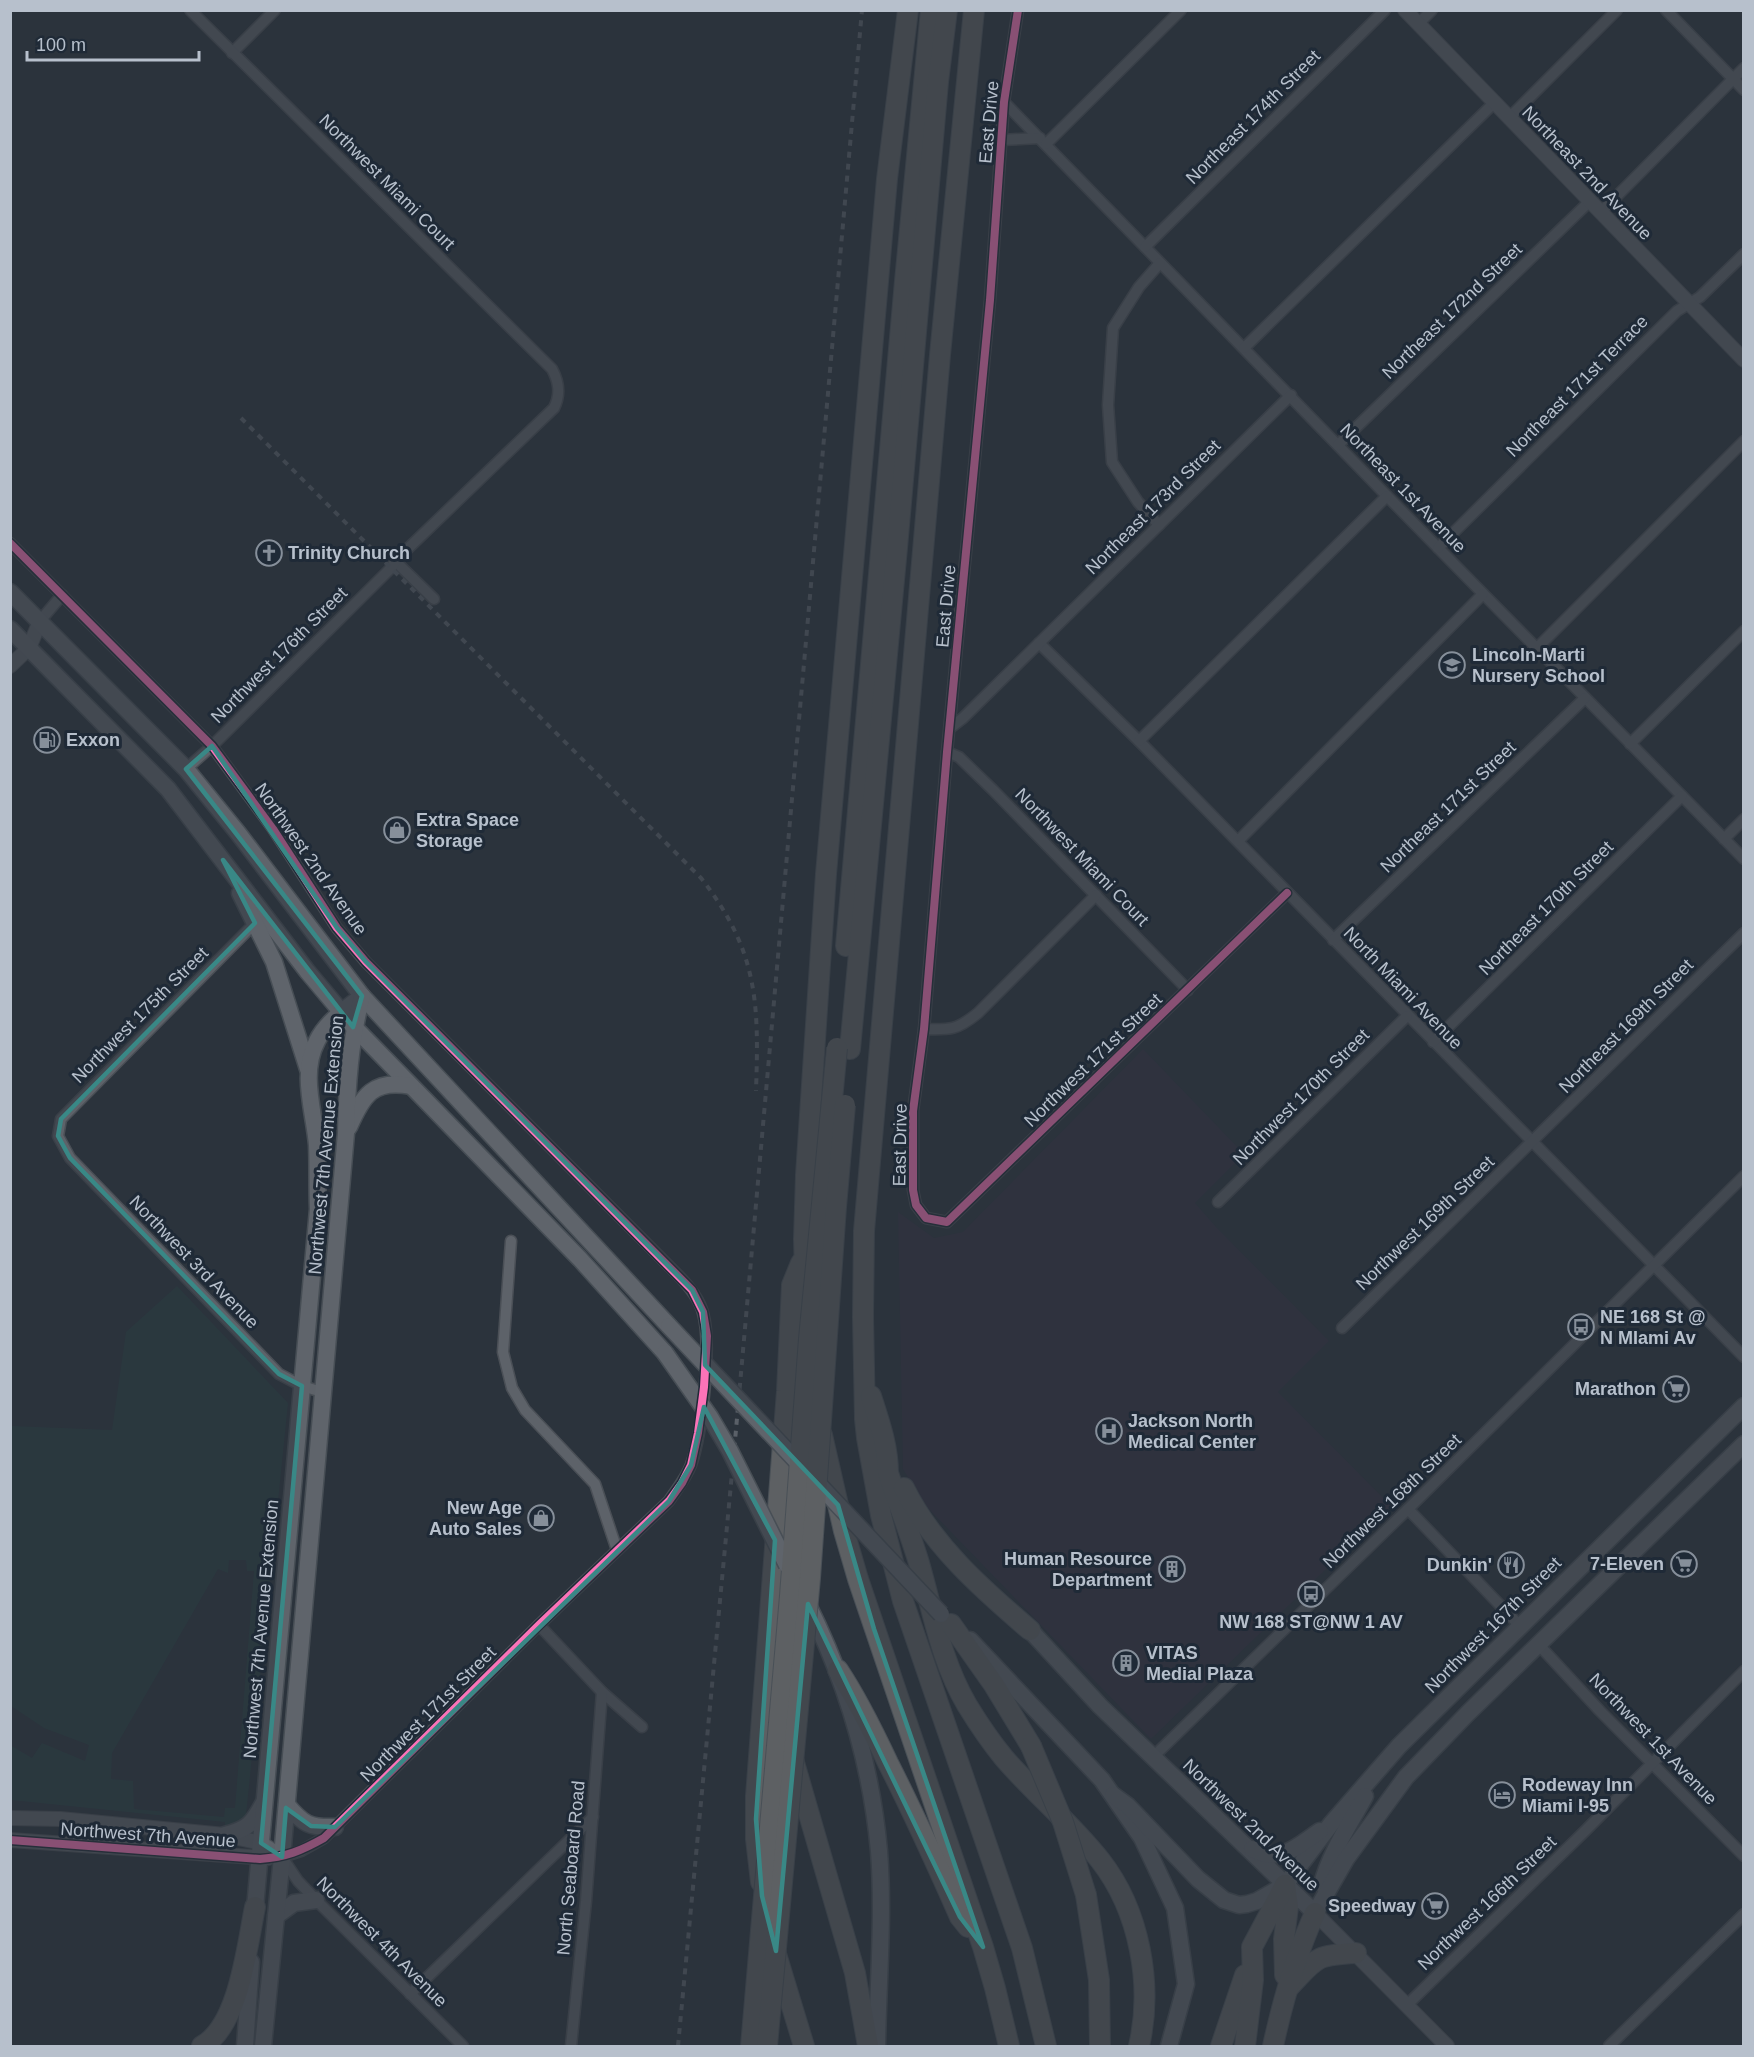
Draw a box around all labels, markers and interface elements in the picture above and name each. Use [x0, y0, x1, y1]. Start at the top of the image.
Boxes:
scale bar [27, 24, 200, 62]
text: 100 m [36, 35, 86, 55]
street label: Northeast 174th Street [1182, 46, 1324, 188]
street label: East Drive [975, 80, 1003, 164]
street label: Northeast 2nd Avenue [1518, 102, 1656, 244]
street label: Northwest Miami Court [315, 110, 459, 254]
street label: Northeast 172nd Street [1378, 239, 1526, 383]
street label: Northeast 171st Terrace [1502, 311, 1652, 461]
street label: Northeast 1st Avenue [1336, 419, 1470, 557]
street label: Northeast 173rd Street [1082, 436, 1224, 578]
church icon: Trinity Church [254, 538, 284, 568]
place label: Trinity Church [288, 543, 410, 563]
street label: East Drive [932, 564, 960, 648]
street label: Northwest 176th Street [207, 583, 351, 727]
place label: Lincoln-Marti Nursery School [1472, 645, 1605, 686]
school or university icon: Lincoln-Marti Nursery School [1437, 650, 1467, 680]
fuel station icon: Exxon [32, 725, 62, 755]
place label: Exxon [66, 730, 120, 750]
street label: Northeast 171st Street [1376, 737, 1520, 877]
street label: Northwest 2nd Avenue [251, 779, 371, 939]
street label: Northwest Miami Court [1011, 784, 1153, 930]
place label: Extra Space Storage [416, 810, 519, 851]
shop icon: Extra Space Storage [382, 815, 412, 845]
street label: Northeast 170th Street [1475, 837, 1617, 979]
street label: North Miami Avenue [1340, 923, 1466, 1053]
street label: Northwest 175th Street [68, 943, 212, 1087]
street label: Northeast 169th Street [1555, 955, 1697, 1097]
street label: Northwest 171st Street [1020, 989, 1166, 1131]
street label: Northwest 7th Avenue Extension [305, 1015, 347, 1275]
street label: Northwest 170th Street [1229, 1025, 1373, 1169]
street label: East Drive [889, 1103, 911, 1187]
street label: Northwest 169th Street [1352, 1152, 1498, 1294]
street label: Northwest 3rd Avenue [125, 1191, 263, 1333]
place label: NE 168 St @ N MIami Av [1600, 1307, 1706, 1348]
bus stop icon: NE 168 St @ N MIami Av [1566, 1312, 1596, 1342]
supermarket icon: Marathon [1661, 1374, 1691, 1404]
place label: Marathon [1575, 1379, 1656, 1399]
place label: Jackson North Medical Center [1128, 1411, 1256, 1452]
hospital icon: Jackson North Medical Center [1094, 1416, 1124, 1446]
street label: Northwest 168th Street [1319, 1430, 1465, 1572]
place label: New Age Auto Sales [429, 1498, 522, 1539]
street label: Northwest 7th Avenue Extension [240, 1499, 282, 1759]
shop icon: New Age Auto Sales [526, 1503, 556, 1533]
place label: Human Resource Department [1004, 1549, 1152, 1590]
supermarket icon: 7-Eleven [1669, 1549, 1699, 1579]
restaurant icon: Dunkin' [1496, 1550, 1526, 1580]
street label: Northwest 167th Street [1421, 1553, 1565, 1697]
building icon: Human Resource Department [1157, 1554, 1187, 1584]
place label: 7-Eleven [1590, 1554, 1664, 1574]
place label: Dunkin' [1427, 1555, 1492, 1575]
bus stop icon: NW 168 ST@NW 1 AV [1296, 1579, 1326, 1609]
place label: NW 168 ST@NW 1 AV [1219, 1612, 1403, 1632]
street label: Northwest 171st Street [356, 1642, 500, 1786]
place label: VITAS Medial Plaza [1146, 1643, 1254, 1684]
building icon: VITAS Medial Plaza [1111, 1648, 1141, 1678]
street label: Northwest 1st Avenue [1585, 1669, 1721, 1809]
street label: Northwest 2nd Avenue [1179, 1755, 1323, 1895]
place label: Rodeway Inn Miami I-95 [1522, 1775, 1633, 1816]
street label: North Seaboard Road [553, 1780, 589, 1956]
hotel icon: Rodeway Inn Miami I-95 [1487, 1780, 1517, 1810]
street label: Northwest 7th Avenue [60, 1819, 236, 1851]
street label: Northwest 166th Street [1414, 1832, 1560, 1974]
street label: Northwest 4th Avenue [313, 1873, 451, 2011]
supermarket icon: Speedway [1420, 1891, 1450, 1921]
place label: Speedway [1328, 1896, 1416, 1916]

